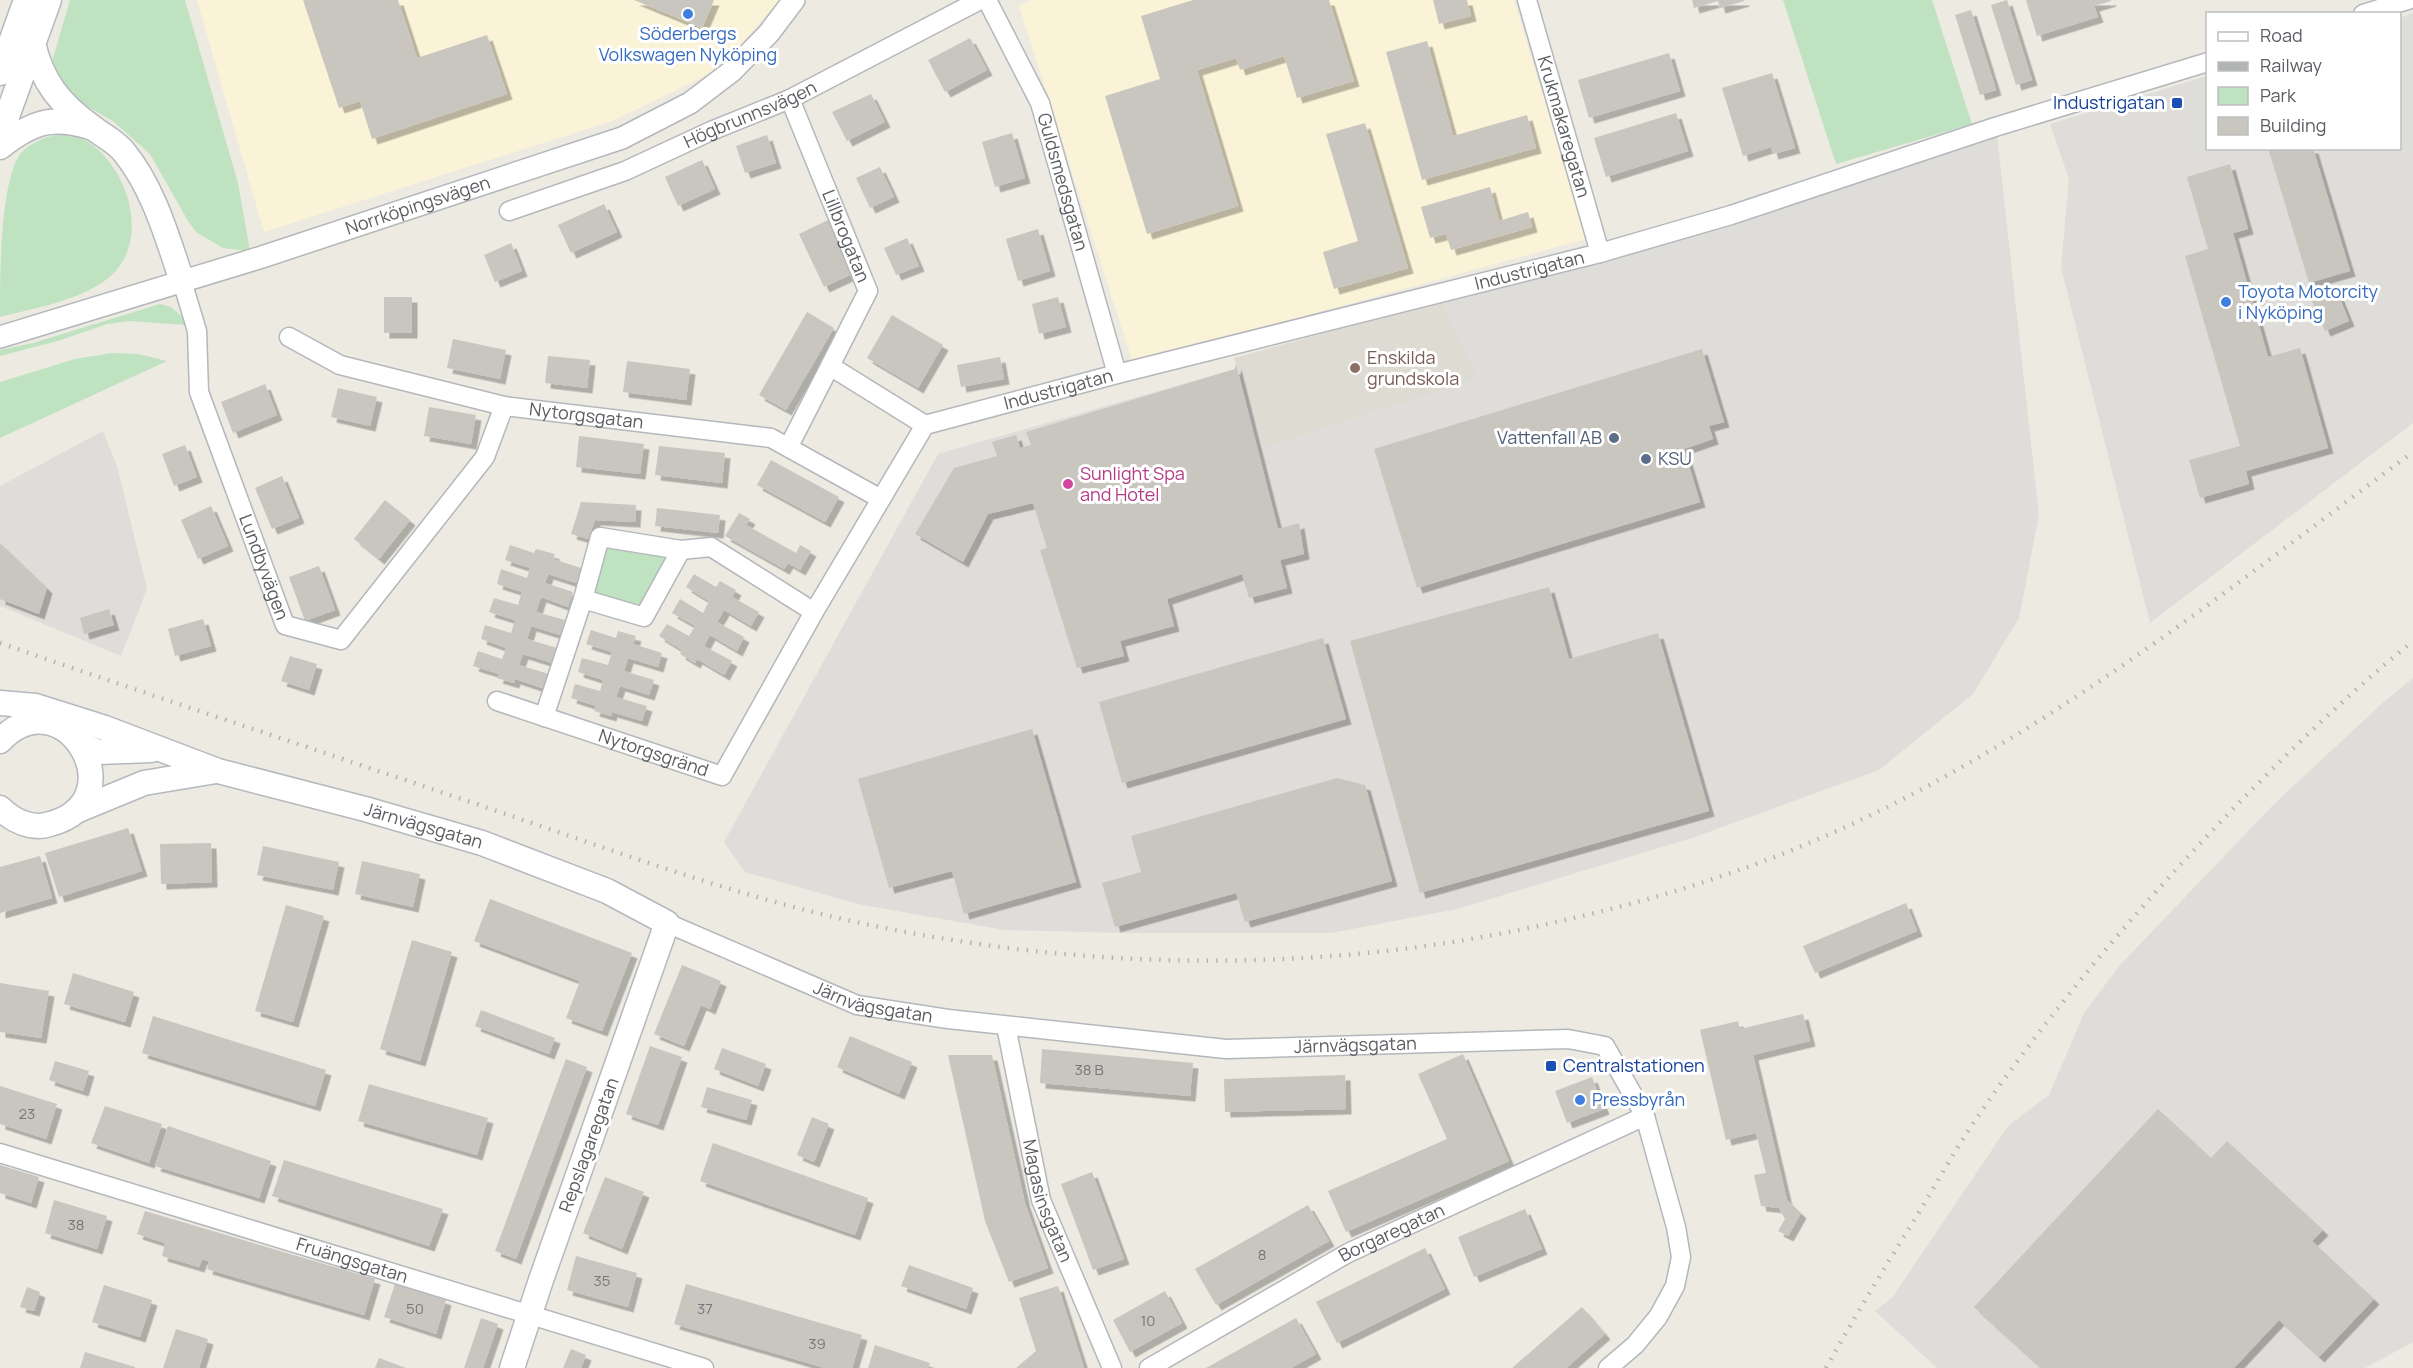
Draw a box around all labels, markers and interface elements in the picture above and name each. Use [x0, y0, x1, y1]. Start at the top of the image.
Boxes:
marker: Söderbergs Volkswagen Nyköping [681, 7, 695, 21]
legend [2206, 12, 2401, 150]
place label: Söderbergs Volkswagen Nyköping [599, 21, 777, 66]
text: Road [2260, 23, 2303, 47]
street label: Krukmakaregatan [1533, 53, 1596, 200]
text: Railway [2260, 53, 2322, 77]
street label: Högbrunnsvägen [680, 74, 820, 153]
text: Park [2260, 83, 2297, 107]
place label: Industrigatan [2053, 90, 2165, 114]
marker: Industrigatan [2170, 96, 2184, 110]
street label: Guldsmedsgatan [1032, 110, 1094, 253]
text: Building [2260, 113, 2326, 137]
street label: Norrköpingsvägen [342, 169, 493, 240]
street label: Lillbrogatan [817, 186, 876, 286]
street label: Industrigatan [1472, 244, 1587, 295]
place label: Toyota Motorcity i Nyköping [2238, 279, 2379, 324]
marker: Toyota Motorcity i Nyköping [2219, 295, 2233, 309]
place label: Enskilda grundskola [1367, 345, 1459, 390]
marker: Enskilda grundskola [1348, 361, 1362, 375]
street label: Industrigatan [1001, 363, 1115, 415]
street label: Nytorgsgatan [528, 396, 645, 434]
place label: Vattenfall AB [1497, 425, 1602, 449]
marker: Vattenfall AB [1607, 431, 1621, 445]
place label: KSU [1658, 446, 1692, 470]
marker: KSU [1639, 452, 1653, 466]
place label: Sunlight Spa and Hotel [1080, 461, 1185, 506]
marker: Sunlight Spa and Hotel [1061, 477, 1075, 491]
street label: Lundbyvägen [234, 511, 295, 623]
street label: Nytorgsgränd [596, 723, 712, 782]
street label: Järnvägsgatan [361, 796, 486, 854]
street label: Järnvägsgatan [810, 975, 935, 1028]
street label: Järnvägsgatan [1294, 1030, 1417, 1058]
place label: Centralstationen [1563, 1053, 1705, 1077]
house number: 38 B [1074, 1059, 1104, 1080]
marker: Centralstationen [1544, 1059, 1558, 1073]
street label: Repslagaregatan [553, 1074, 624, 1215]
place label: Pressbyrån [1592, 1087, 1685, 1111]
marker: Pressbyrån [1573, 1093, 1587, 1107]
house number: 23 [19, 1103, 35, 1124]
street label: Magasinsgatan [1018, 1137, 1079, 1266]
street label: Borgaregatan [1334, 1197, 1448, 1267]
house number: 38 [67, 1214, 85, 1235]
street label: Fruängsgatan [293, 1231, 411, 1288]
house number: 8 [1258, 1244, 1266, 1265]
house number: 35 [594, 1270, 610, 1291]
house number: 50 [406, 1298, 424, 1319]
house number: 37 [697, 1298, 713, 1319]
house number: 10 [1141, 1310, 1156, 1331]
house number: 39 [808, 1333, 826, 1354]

